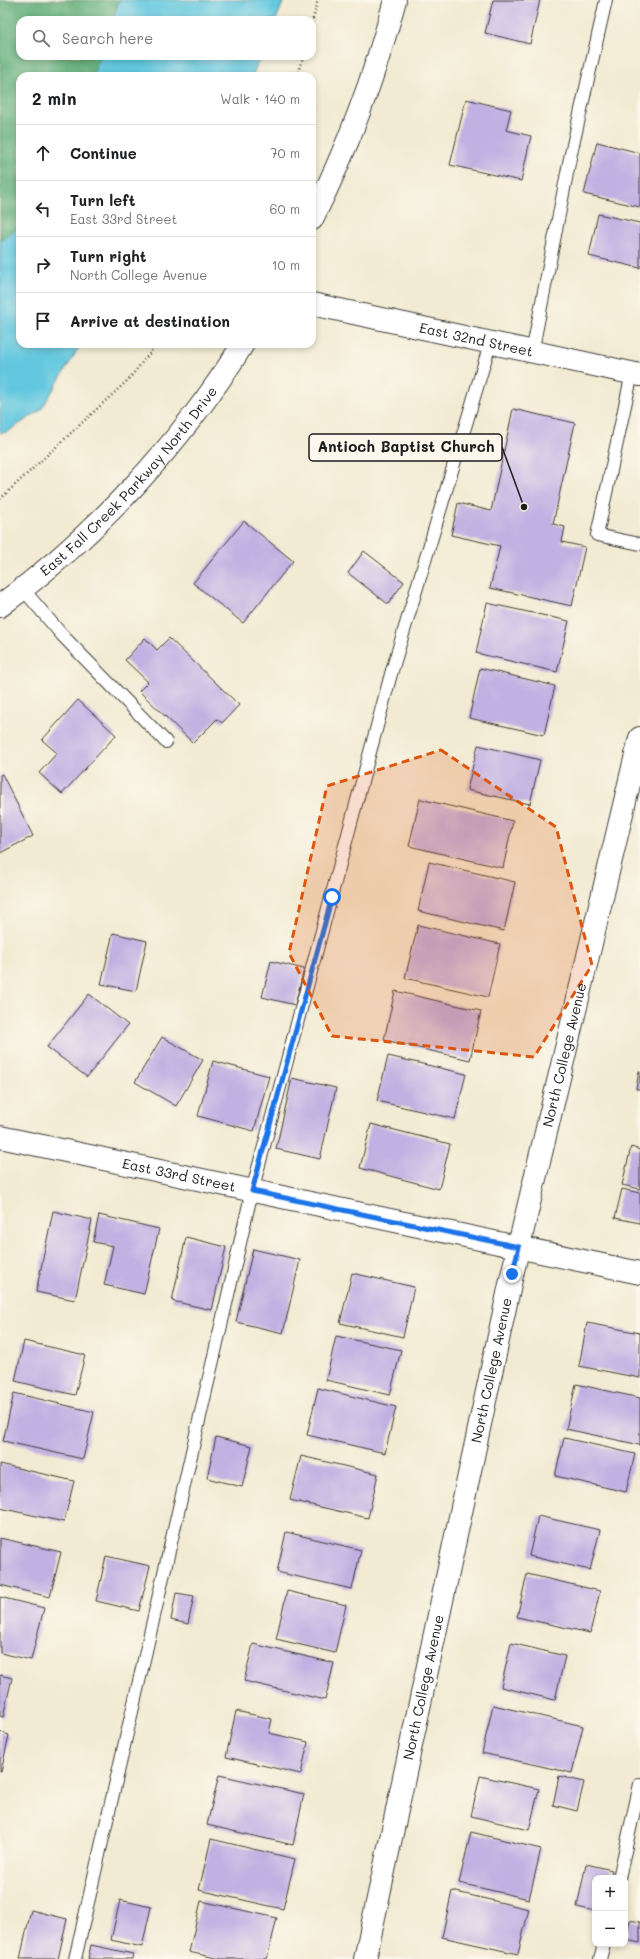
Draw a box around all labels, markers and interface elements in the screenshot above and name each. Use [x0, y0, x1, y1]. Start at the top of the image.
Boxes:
search box [16, 16, 316, 60]
icon: search [30, 27, 52, 49]
text: Search here [62, 28, 153, 48]
text: 2 min [32, 87, 77, 109]
text: Walk · 140 m [220, 90, 300, 107]
icon: ahead [32, 142, 54, 164]
text: Continue [70, 143, 137, 163]
text: 70 m [270, 144, 300, 161]
text: Turn left [70, 190, 135, 210]
icon: left [32, 198, 54, 220]
text: 60 m [270, 200, 300, 217]
text: East 33rd Street [70, 210, 177, 227]
text: Turn right [70, 246, 147, 266]
icon: right [32, 254, 54, 276]
text: 10 m [272, 256, 300, 273]
text: North College Avenue [70, 266, 207, 283]
icon: arrive [32, 310, 54, 332]
text: Arrive at destination [70, 311, 230, 331]
street label: East 32nd Street [418, 317, 535, 361]
street label: East Fall Creek Parkway North Drive [36, 382, 221, 580]
callout: Antioch Baptist Church [309, 434, 502, 461]
text: Antioch Baptist Church [317, 436, 495, 456]
route start [323, 888, 341, 906]
street label: North College Avenue [538, 980, 590, 1129]
street label: East 33rd Street [121, 1153, 238, 1196]
route end [503, 1265, 521, 1283]
street label: North College Avenue [466, 1296, 516, 1445]
street label: North College Avenue [398, 1613, 448, 1761]
map controls [592, 1875, 628, 1947]
button: + [592, 1875, 628, 1911]
button: − [592, 1911, 628, 1947]

